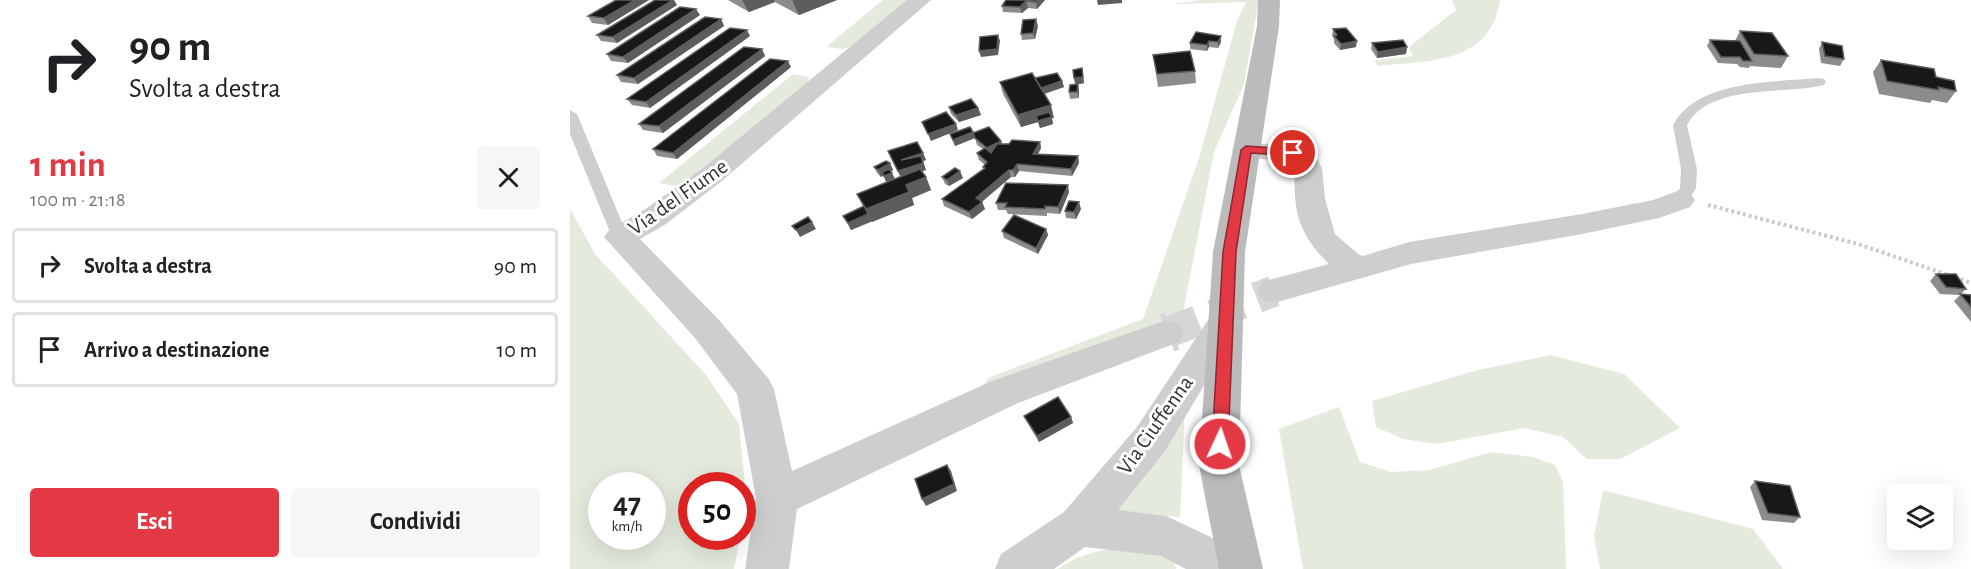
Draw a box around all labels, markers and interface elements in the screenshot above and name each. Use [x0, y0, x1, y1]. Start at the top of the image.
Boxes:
icon: right [30, 24, 108, 102]
text: 90 m [129, 26, 211, 68]
text: Svolta a destra [129, 75, 281, 102]
pin [1267, 127, 1318, 178]
icon: arrive [1276, 136, 1309, 169]
button: close [477, 146, 540, 209]
text: 1 min [30, 147, 106, 183]
street label: Via del Fiume [624, 155, 732, 239]
text: 100 m · 21:18 [30, 190, 125, 210]
icon: right [33, 249, 66, 282]
text: Svolta a destra [84, 255, 212, 277]
text: 90 m [494, 255, 537, 277]
icon: arrive [33, 333, 66, 366]
text: Arrivo a destinazione [84, 339, 269, 361]
text: 10 m [497, 339, 537, 361]
street label: Via Ciuffenna [1113, 372, 1197, 478]
position arrow [1188, 412, 1252, 476]
speed limit sign: 50 [678, 472, 756, 550]
map controls [1887, 484, 1953, 550]
button: layers [1887, 484, 1953, 550]
button: Esci [30, 488, 279, 557]
button: Condividi [291, 488, 540, 557]
text: 47 [613, 489, 641, 519]
text: km/h [612, 519, 642, 534]

